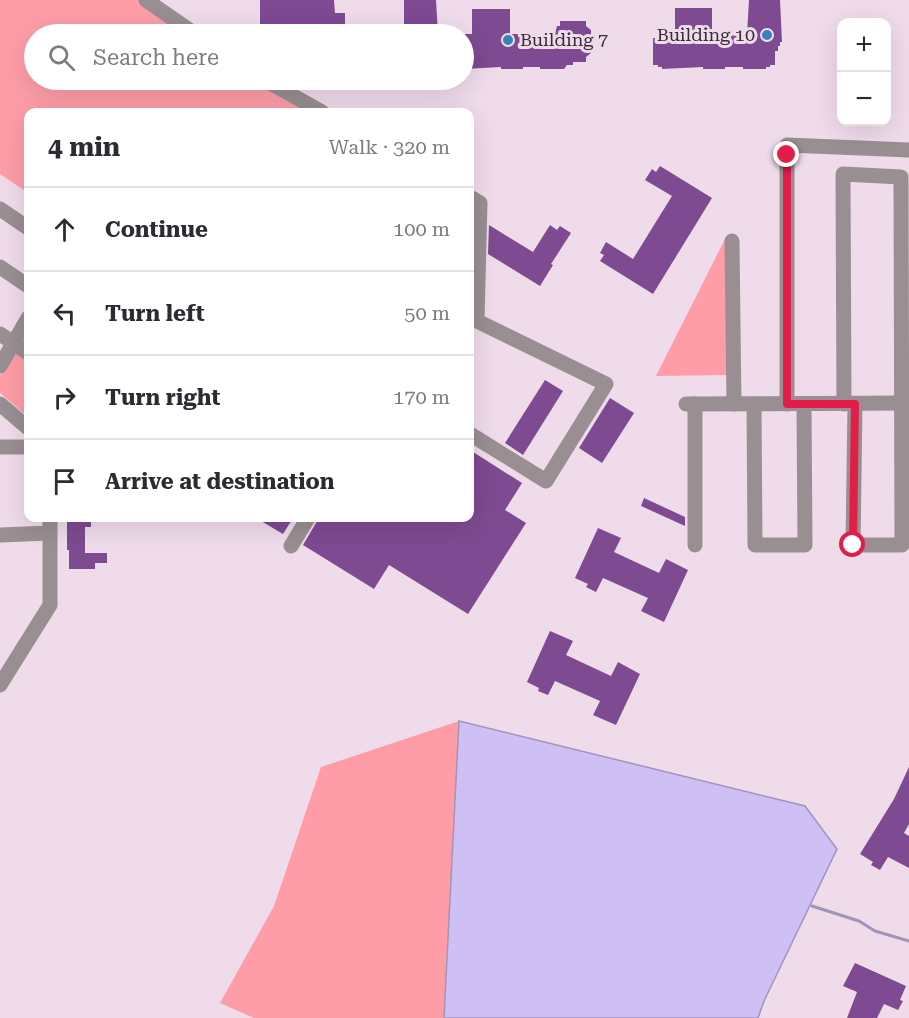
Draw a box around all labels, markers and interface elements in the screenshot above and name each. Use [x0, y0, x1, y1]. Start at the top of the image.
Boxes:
map controls [837, 18, 891, 126]
button: + [837, 18, 891, 72]
search box [24, 24, 474, 90]
place label: Building 10 [657, 24, 755, 45]
marker: Building 10 [760, 28, 774, 42]
place label: Building 7 [520, 29, 608, 50]
marker: Building 7 [501, 33, 515, 47]
icon: search [45, 41, 78, 74]
text: Search here [93, 45, 219, 70]
button: − [837, 72, 891, 126]
text: 4 min [48, 132, 120, 162]
text: Walk · 320 m [329, 135, 450, 159]
route end [773, 141, 799, 167]
icon: ahead [48, 213, 81, 246]
text: Continue [105, 217, 208, 242]
text: 100 m [393, 217, 450, 241]
icon: left [48, 297, 81, 330]
text: Turn left [105, 301, 205, 326]
text: 50 m [404, 301, 450, 325]
icon: right [48, 381, 81, 414]
text: Turn right [105, 385, 220, 410]
text: 170 m [393, 385, 450, 409]
icon: arrive [48, 465, 81, 498]
text: Arrive at destination [105, 469, 334, 494]
route start [839, 531, 865, 557]

